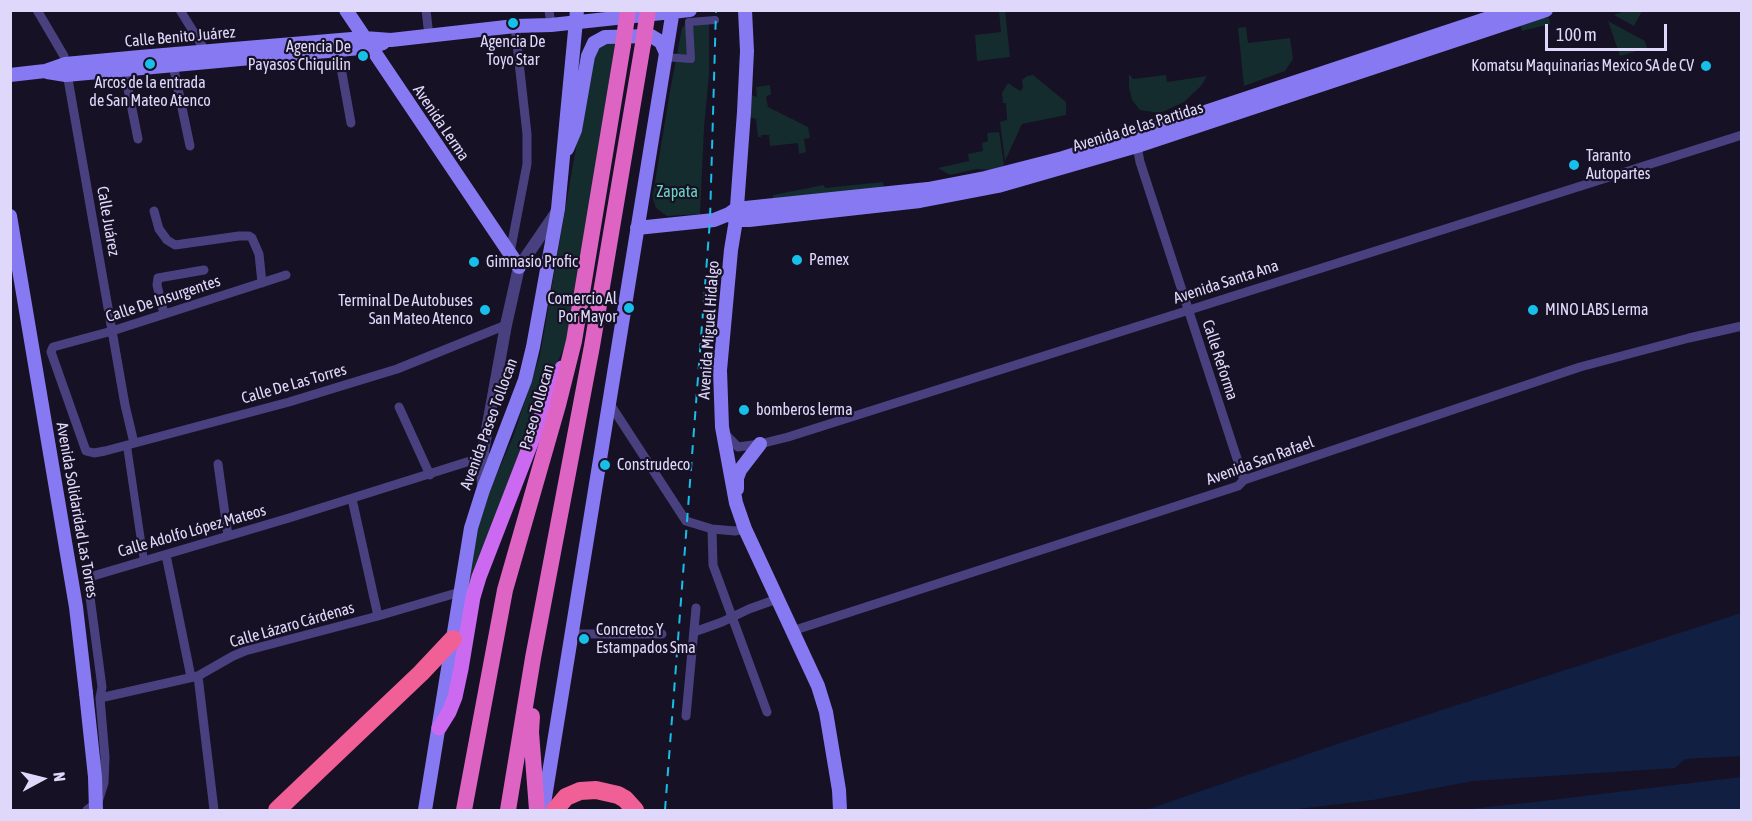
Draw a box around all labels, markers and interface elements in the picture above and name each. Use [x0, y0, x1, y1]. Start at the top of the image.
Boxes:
scale bar [1548, 12, 1670, 50]
marker: Agencia De Toyo Star [506, 16, 520, 30]
street label: Calle Benito Juárez [124, 23, 236, 51]
text: 100 m [1556, 24, 1597, 45]
place label: Agencia De Toyo Star [481, 32, 545, 70]
place label: Agencia De Payasos Chiquilin [248, 37, 351, 75]
marker: Agencia De Payasos Chiquilin [356, 49, 370, 63]
place label: Komatsu Maquinarias Mexico SA de CV [1471, 56, 1694, 76]
marker: Arcos de la entrada de San Mateo Atenco [143, 57, 157, 71]
marker: Komatsu Maquinarias Mexico SA de CV [1699, 59, 1713, 73]
place label: Arcos de la entrada de San Mateo Atenco [89, 73, 211, 111]
street label: Avenida Lerma [409, 81, 473, 165]
street label: Avenida de las Partidas [1071, 98, 1205, 156]
place label: Taranto Autopartes [1586, 146, 1650, 184]
marker: Taranto Autopartes [1567, 158, 1581, 172]
park label: Zapata [656, 182, 698, 202]
street label: Calle Juárez [92, 185, 124, 257]
place label: Pemex [809, 250, 849, 270]
place label: Gimnasio Profic [486, 252, 578, 272]
marker: Pemex [790, 253, 804, 267]
marker: Gimnasio Profic [467, 255, 481, 269]
street label: Avenida Santa Ana [1171, 256, 1281, 308]
street label: Avenida Miguel Hidalgo [695, 260, 723, 400]
street label: Calle De Insurgentes [103, 271, 223, 327]
place label: Comercio Al Por Mayor [547, 289, 617, 327]
place label: Terminal De Autobuses San Mateo Atenco [338, 291, 473, 329]
place label: MINO LABS Lerma [1545, 300, 1648, 320]
marker: Comercio Al Por Mayor [622, 301, 636, 315]
marker: Terminal De Autobuses San Mateo Atenco [478, 303, 492, 317]
marker: MINO LABS Lerma [1526, 303, 1540, 317]
street label: Calle Reforma [1198, 317, 1242, 403]
street label: Avenida Paseo Tollocan [456, 356, 522, 492]
street label: Calle De Las Torres [239, 360, 349, 408]
street label: Paseo Tollocan [516, 362, 558, 452]
place label: bomberos lerma [756, 400, 853, 420]
marker: bomberos lerma [737, 403, 751, 417]
street label: Avenida Solidaridad Las Torres [52, 421, 102, 599]
street label: Avenida San Rafael [1204, 433, 1316, 489]
place label: Construdeco [617, 455, 690, 475]
marker: Construdeco [598, 458, 612, 472]
street label: Calle Adolfo López Mateos [116, 501, 268, 561]
street label: Calle Lázaro Cárdenas [227, 598, 357, 652]
place label: Concretos Y Estampados Sma [596, 620, 696, 658]
marker: Concretos Y Estampados Sma [577, 632, 591, 646]
north arrow [12, 749, 72, 809]
text: N [50, 771, 69, 783]

